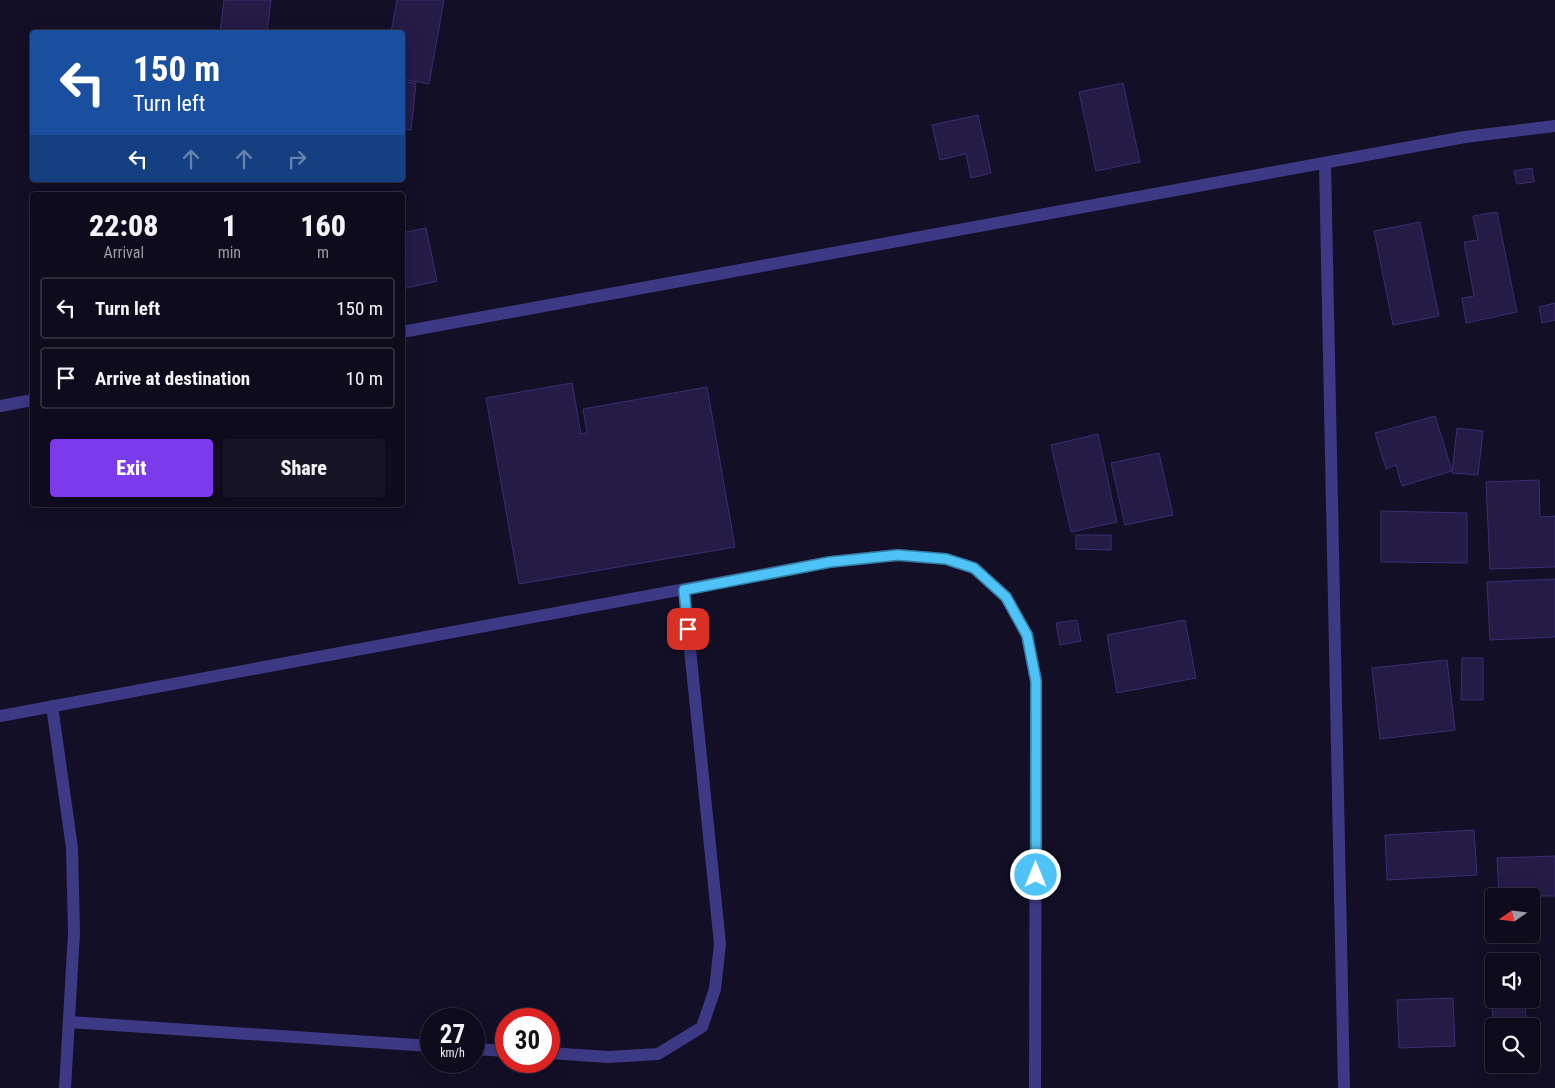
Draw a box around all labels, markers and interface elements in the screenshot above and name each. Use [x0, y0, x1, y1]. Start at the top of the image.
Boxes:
text: 150 m [133, 49, 220, 90]
icon: left [50, 50, 115, 115]
text: Turn left [133, 91, 205, 116]
icon: left [124, 145, 152, 173]
icon: ahead [177, 145, 205, 173]
icon: ahead [230, 145, 258, 173]
icon: right [283, 145, 311, 173]
text: 22:08 [89, 208, 159, 243]
text: 1 [222, 208, 237, 243]
text: 160 [300, 208, 346, 243]
text: Arrival [103, 243, 144, 262]
text: min [218, 243, 241, 262]
text: m [317, 243, 329, 262]
icon: left [52, 294, 80, 322]
text: Turn left [95, 297, 160, 320]
text: 150 m [336, 297, 383, 320]
icon: arrive [52, 364, 80, 392]
text: Arrive at destination [95, 367, 250, 390]
text: 10 m [346, 367, 383, 390]
button: Exit [50, 439, 213, 497]
button: Share [223, 439, 385, 497]
pin [667, 608, 709, 650]
icon: arrive [674, 615, 702, 643]
position arrow [1009, 848, 1061, 900]
north arrow [1485, 888, 1540, 942]
map controls [1485, 888, 1540, 1073]
button: sound [1485, 953, 1540, 1008]
speed limit sign: 30 [495, 1008, 560, 1073]
button: search [1485, 1018, 1540, 1073]
text: 27 [440, 1020, 465, 1049]
text: km/h [440, 1046, 465, 1060]

